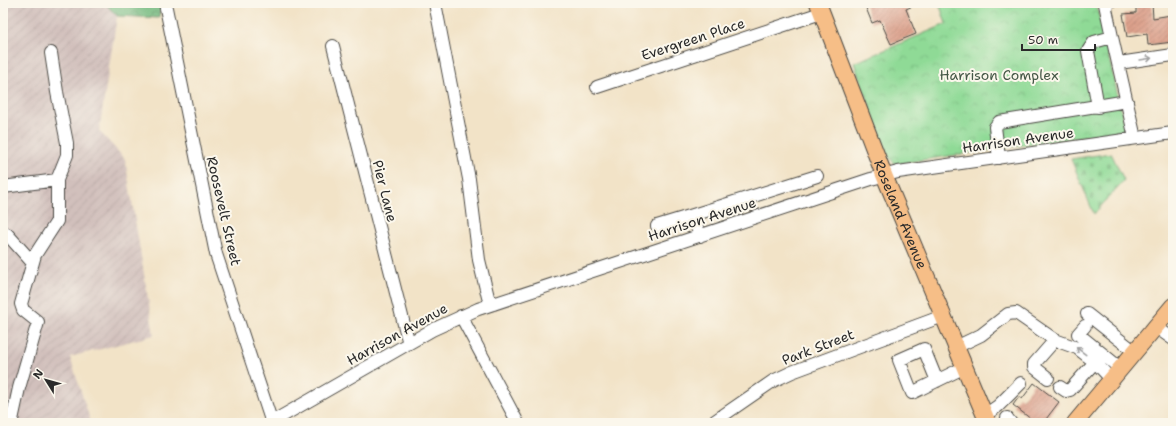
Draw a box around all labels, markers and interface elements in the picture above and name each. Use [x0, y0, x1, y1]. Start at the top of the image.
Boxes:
street label: Evergreen Place [639, 14, 747, 64]
scale bar [1022, 26, 1095, 52]
text: 50 m [1028, 32, 1058, 48]
one-way arrow [1139, 55, 1152, 63]
park label: Harrison Complex [939, 66, 1059, 84]
street label: Harrison Avenue [961, 123, 1075, 157]
street label: Roosevelt Street [203, 155, 245, 267]
street label: Roseland Avenue [870, 157, 931, 272]
street label: Pier Lane [369, 158, 401, 224]
street label: Harrison Avenue [646, 193, 758, 245]
street label: Harrison Avenue [343, 299, 451, 369]
street label: Park Street [779, 325, 857, 369]
one-way arrow [1076, 347, 1087, 355]
north arrow [26, 360, 66, 400]
text: N [30, 366, 47, 382]

